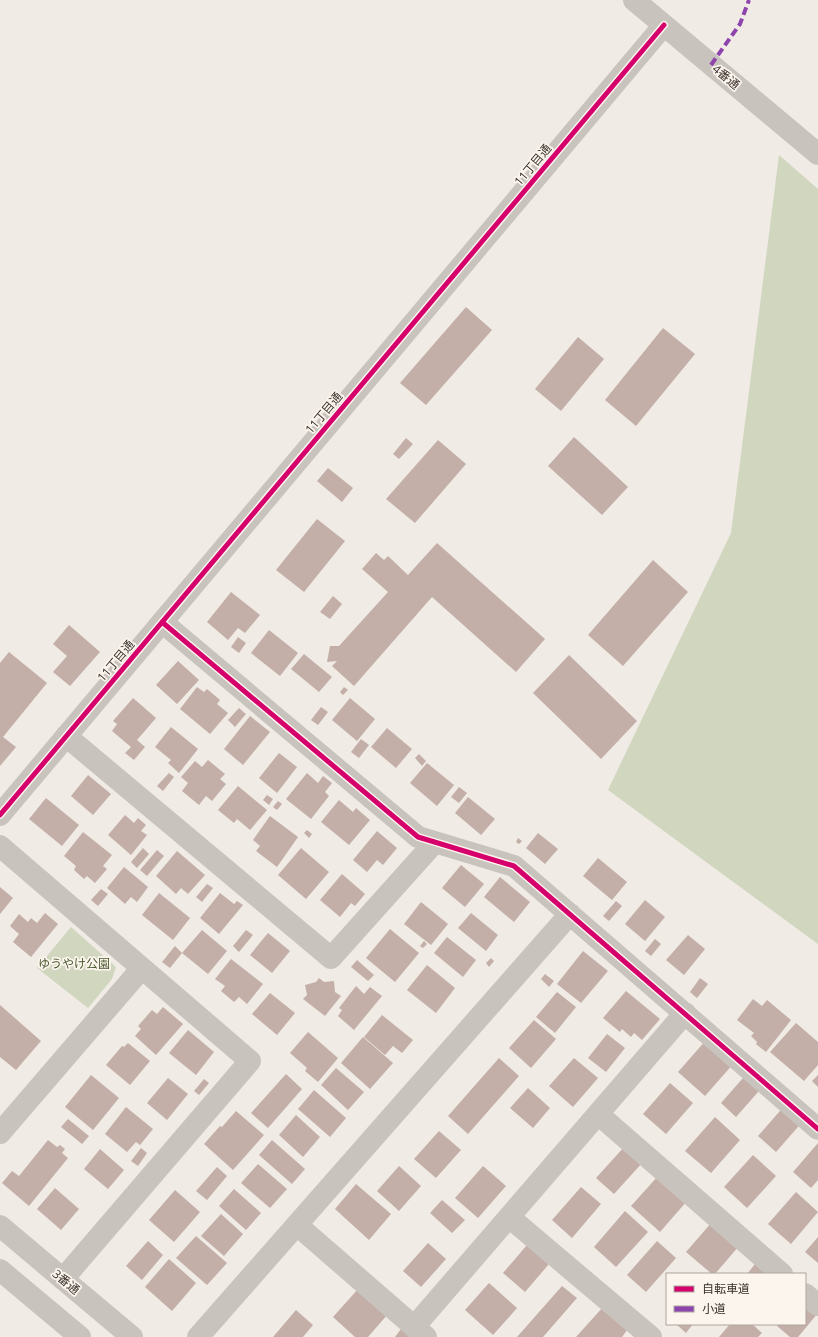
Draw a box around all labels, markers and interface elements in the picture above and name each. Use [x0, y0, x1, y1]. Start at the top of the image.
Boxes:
street label: 4番通 [709, 60, 744, 93]
street label: 11丁目通 [510, 140, 555, 189]
street label: 11丁目通 [301, 388, 346, 437]
street label: 11丁目通 [93, 636, 138, 685]
park label: ゆうやけ公園 [38, 955, 110, 972]
street label: 3番通 [49, 1265, 84, 1298]
legend [666, 1273, 806, 1325]
text: 自転車道 [702, 1280, 750, 1297]
text: 小道 [702, 1300, 726, 1317]

